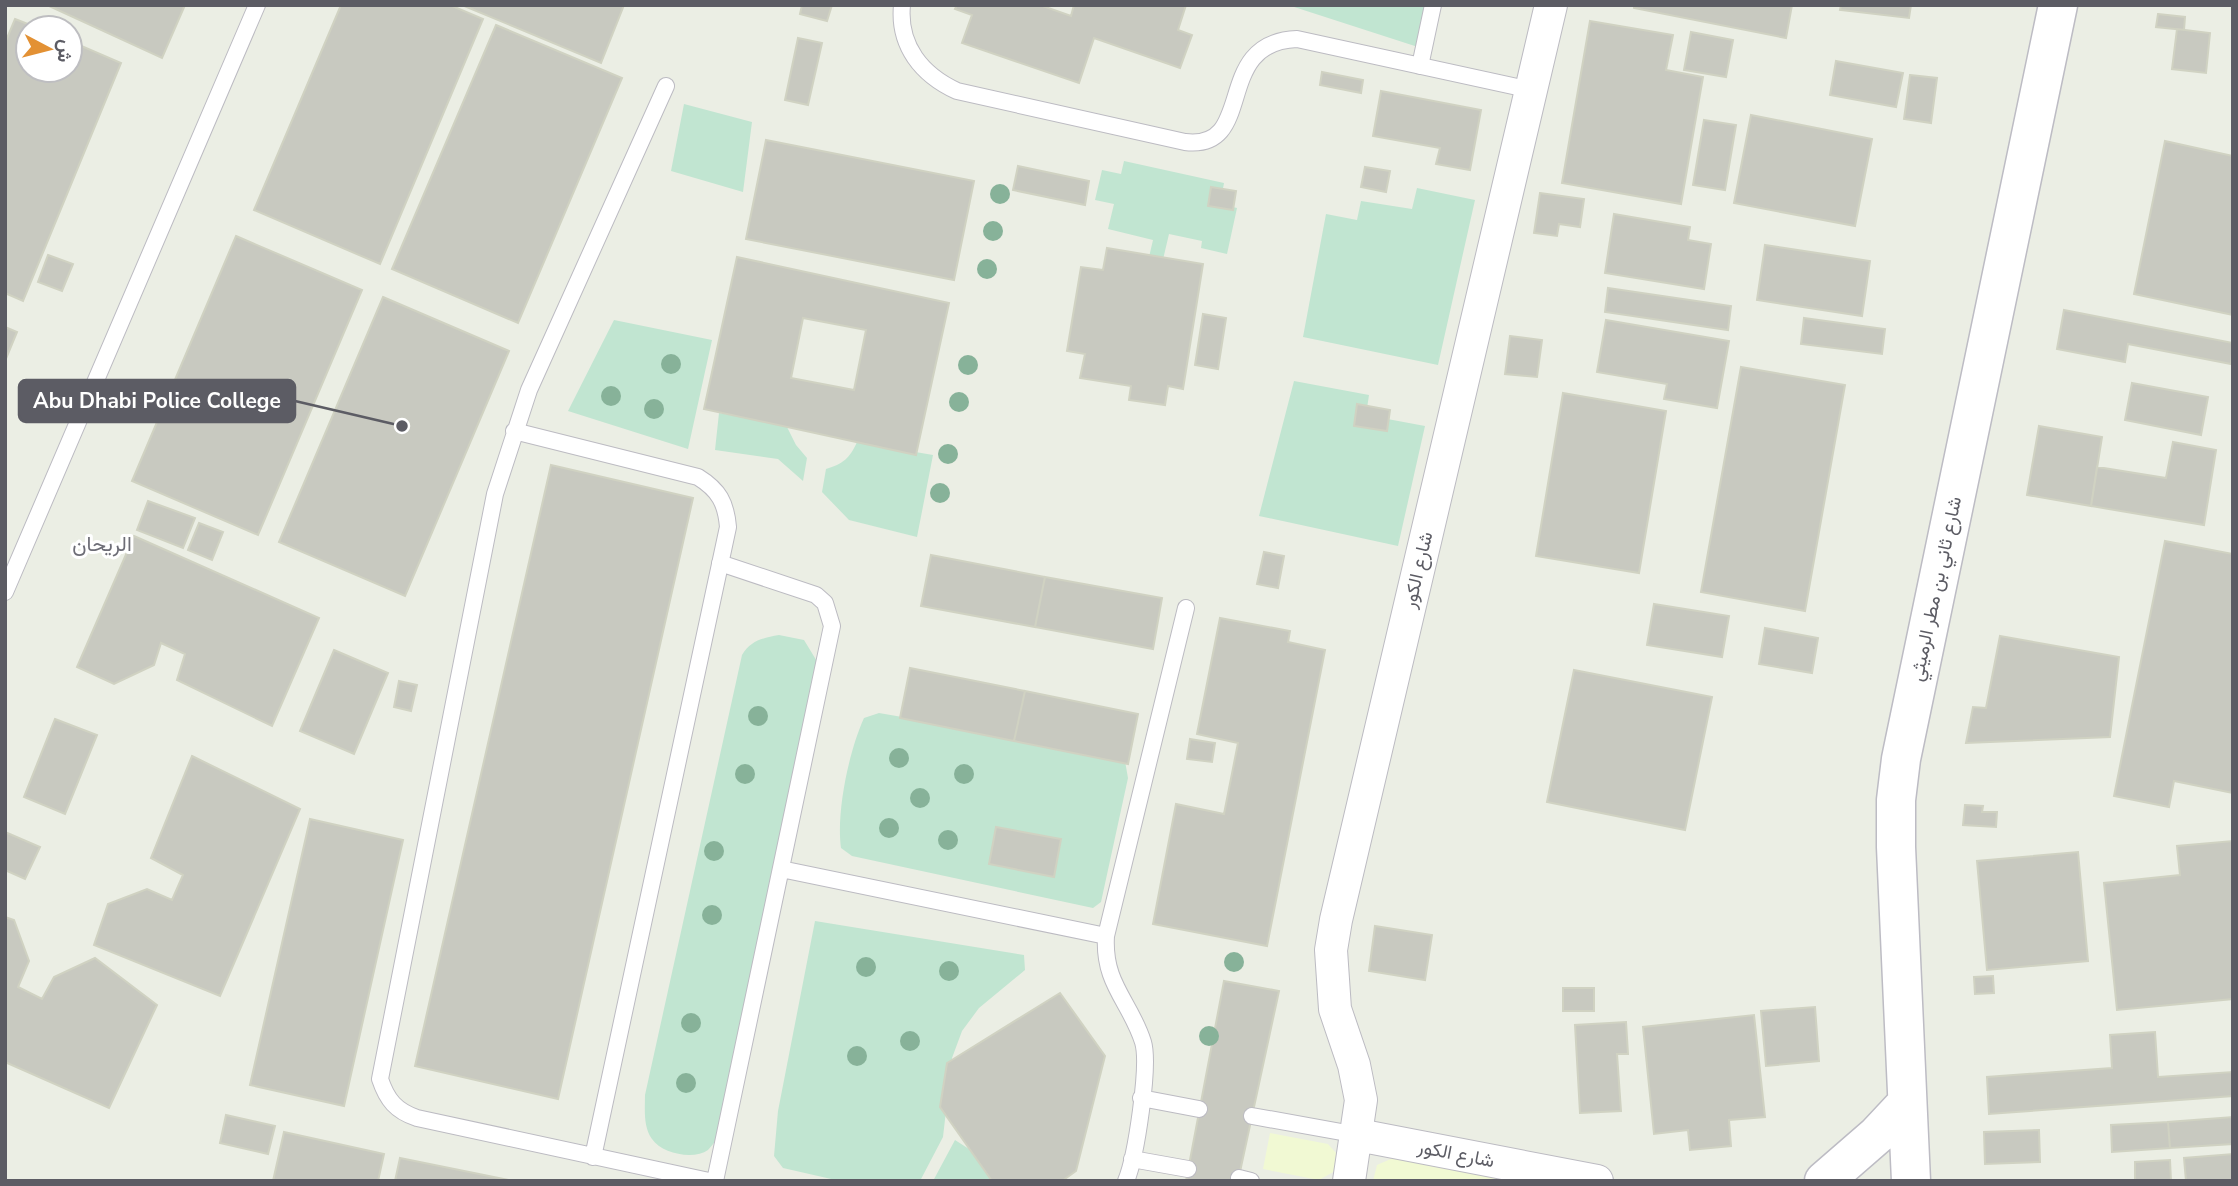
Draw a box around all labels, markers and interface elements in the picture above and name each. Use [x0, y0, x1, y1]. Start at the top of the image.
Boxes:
north arrow [14, 14, 84, 84]
text: ش [51, 38, 79, 64]
callout: Abu Dhabi Police College [19, 380, 295, 422]
text: Abu Dhabi Police College [33, 387, 281, 415]
street label: شارع ثاني بن مطر الرميثي [1904, 494, 1970, 684]
street label: شارع الكور [1396, 529, 1439, 612]
district label: الريحان [72, 530, 132, 558]
street label: شارع الكور [1414, 1134, 1497, 1174]

